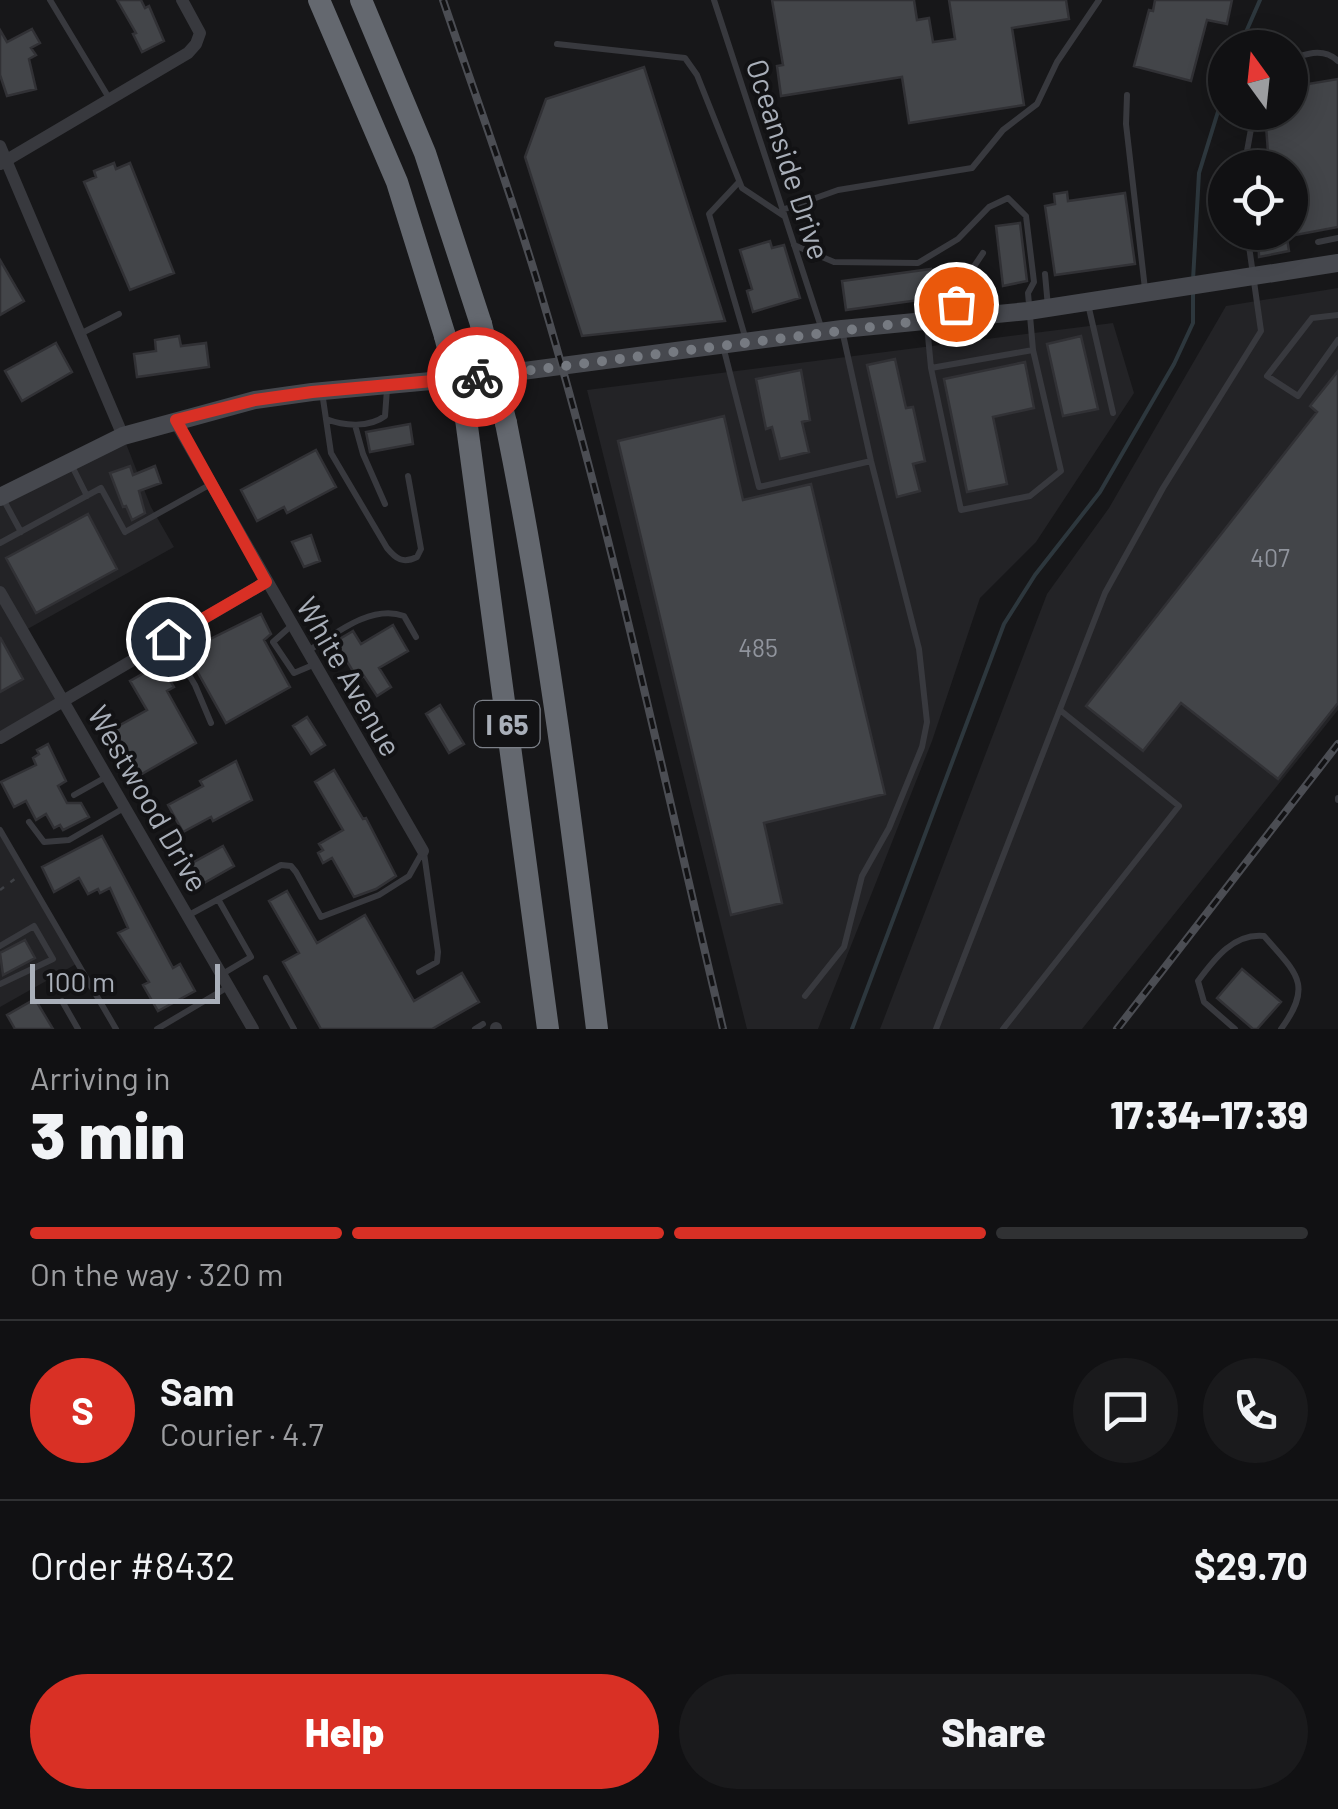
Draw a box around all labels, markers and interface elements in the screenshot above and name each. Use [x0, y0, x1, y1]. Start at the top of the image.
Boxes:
north arrow [1208, 30, 1308, 130]
map controls [1208, 30, 1308, 250]
street label: Oceanside Drive [740, 54, 838, 264]
button: locate [1208, 150, 1308, 250]
pin [914, 262, 999, 347]
icon: bag [929, 277, 984, 332]
courier [427, 327, 527, 427]
icon: bike [450, 350, 505, 405]
house number: 407 [1250, 542, 1290, 572]
street label: White Avenue [290, 590, 410, 762]
pin [126, 597, 211, 682]
icon: home [141, 612, 196, 667]
house number: 485 [738, 632, 778, 662]
street label: Westwood Drive [81, 699, 217, 897]
road number: I 65 [474, 701, 540, 747]
scale bar [30, 959, 220, 1004]
text: 100 m [45, 964, 115, 998]
text: Arriving in [30, 1058, 170, 1096]
text: 17:34–17:39 [1110, 1091, 1308, 1137]
text: 3 min [30, 1094, 185, 1172]
text: On the way · 320 m [30, 1254, 283, 1292]
button: chat [1073, 1358, 1178, 1463]
button: phone [1203, 1358, 1308, 1463]
text: Sam [160, 1368, 234, 1414]
text: S [71, 1387, 94, 1433]
text: Courier · 4.7 [160, 1414, 324, 1452]
text: Order #8432 [30, 1542, 235, 1588]
text: $29.70 [1194, 1542, 1308, 1588]
button: Help [30, 1674, 659, 1789]
button: Share [679, 1674, 1308, 1789]

